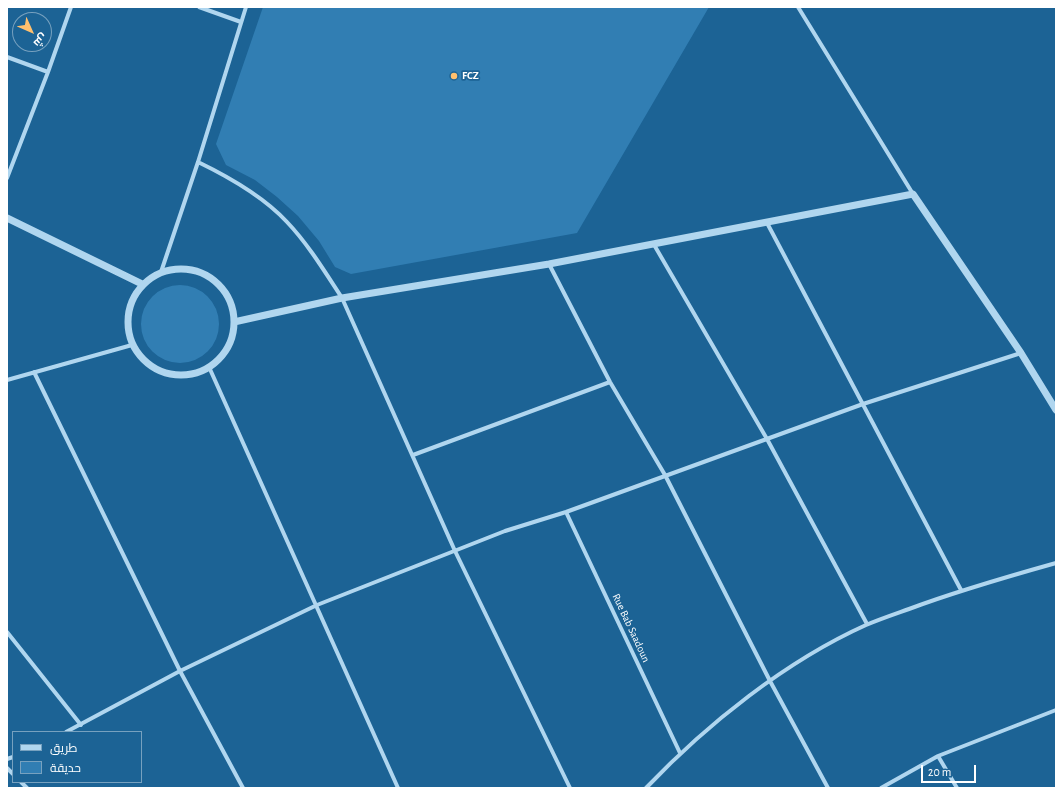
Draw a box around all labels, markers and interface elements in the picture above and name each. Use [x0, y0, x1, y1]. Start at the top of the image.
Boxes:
north arrow [12, 12, 52, 52]
text: ش [31, 31, 49, 49]
place label: FCZ [462, 69, 479, 83]
marker: FCZ [449, 71, 459, 81]
street label: Rue Bab Saadoun [609, 592, 653, 664]
legend [12, 731, 142, 783]
text: طريق [50, 742, 77, 754]
scale bar [923, 757, 978, 783]
text: حديقة [50, 762, 81, 774]
text: 20 m [928, 766, 951, 778]

